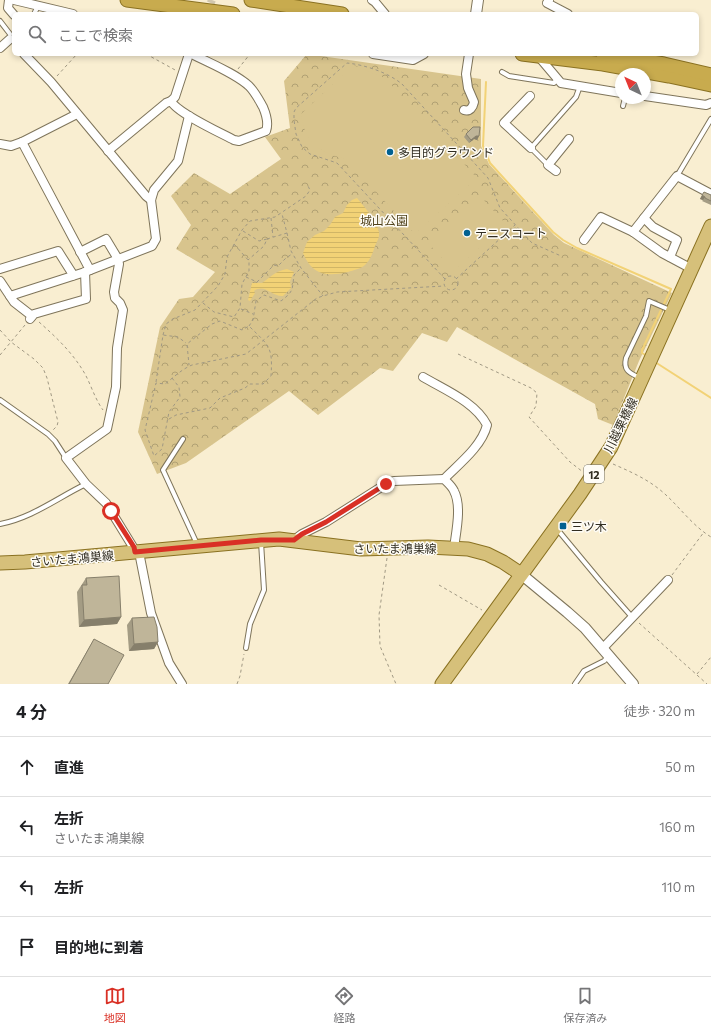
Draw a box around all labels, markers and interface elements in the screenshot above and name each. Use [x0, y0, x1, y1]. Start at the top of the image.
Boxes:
search box [12, 12, 699, 56]
icon: search [26, 23, 48, 45]
text: ここで検索 [58, 26, 133, 44]
north arrow [615, 68, 651, 104]
place label: 多目的グラウンド [398, 145, 494, 159]
marker: 多目的グラウンド [385, 147, 395, 157]
park label: 城山公園 [360, 213, 408, 227]
place label: テニスコート [475, 226, 547, 240]
marker: テニスコート [462, 228, 472, 238]
street label: 川越栗橋線 [601, 395, 639, 455]
road number: 12 [584, 465, 604, 483]
route end [377, 475, 395, 493]
route start [102, 502, 120, 520]
place label: 三ツ木 [571, 519, 607, 533]
marker: 三ツ木 [558, 521, 568, 531]
street label: さいたま鴻巣線 [353, 541, 437, 555]
street label: さいたま鴻巣線 [30, 547, 114, 569]
text: 4 分 [16, 701, 47, 722]
text: 徒歩 · 320 m [624, 703, 695, 719]
icon: ahead [16, 756, 38, 778]
text: 直進 [54, 758, 84, 776]
text: 50 m [665, 759, 695, 775]
text: 左折 [54, 809, 84, 827]
icon: left [16, 816, 38, 838]
text: 160 m [659, 819, 695, 835]
text: さいたま鴻巣線 [54, 830, 145, 846]
icon: left [16, 876, 38, 898]
text: 左折 [54, 878, 84, 896]
text: 110 m [662, 879, 695, 895]
icon: arrive [16, 936, 38, 958]
text: 目的地に到着 [54, 938, 144, 956]
tab: 地図 [104, 985, 126, 1025]
tab: 経路 [333, 985, 355, 1025]
tab: 保存済み [563, 985, 607, 1025]

